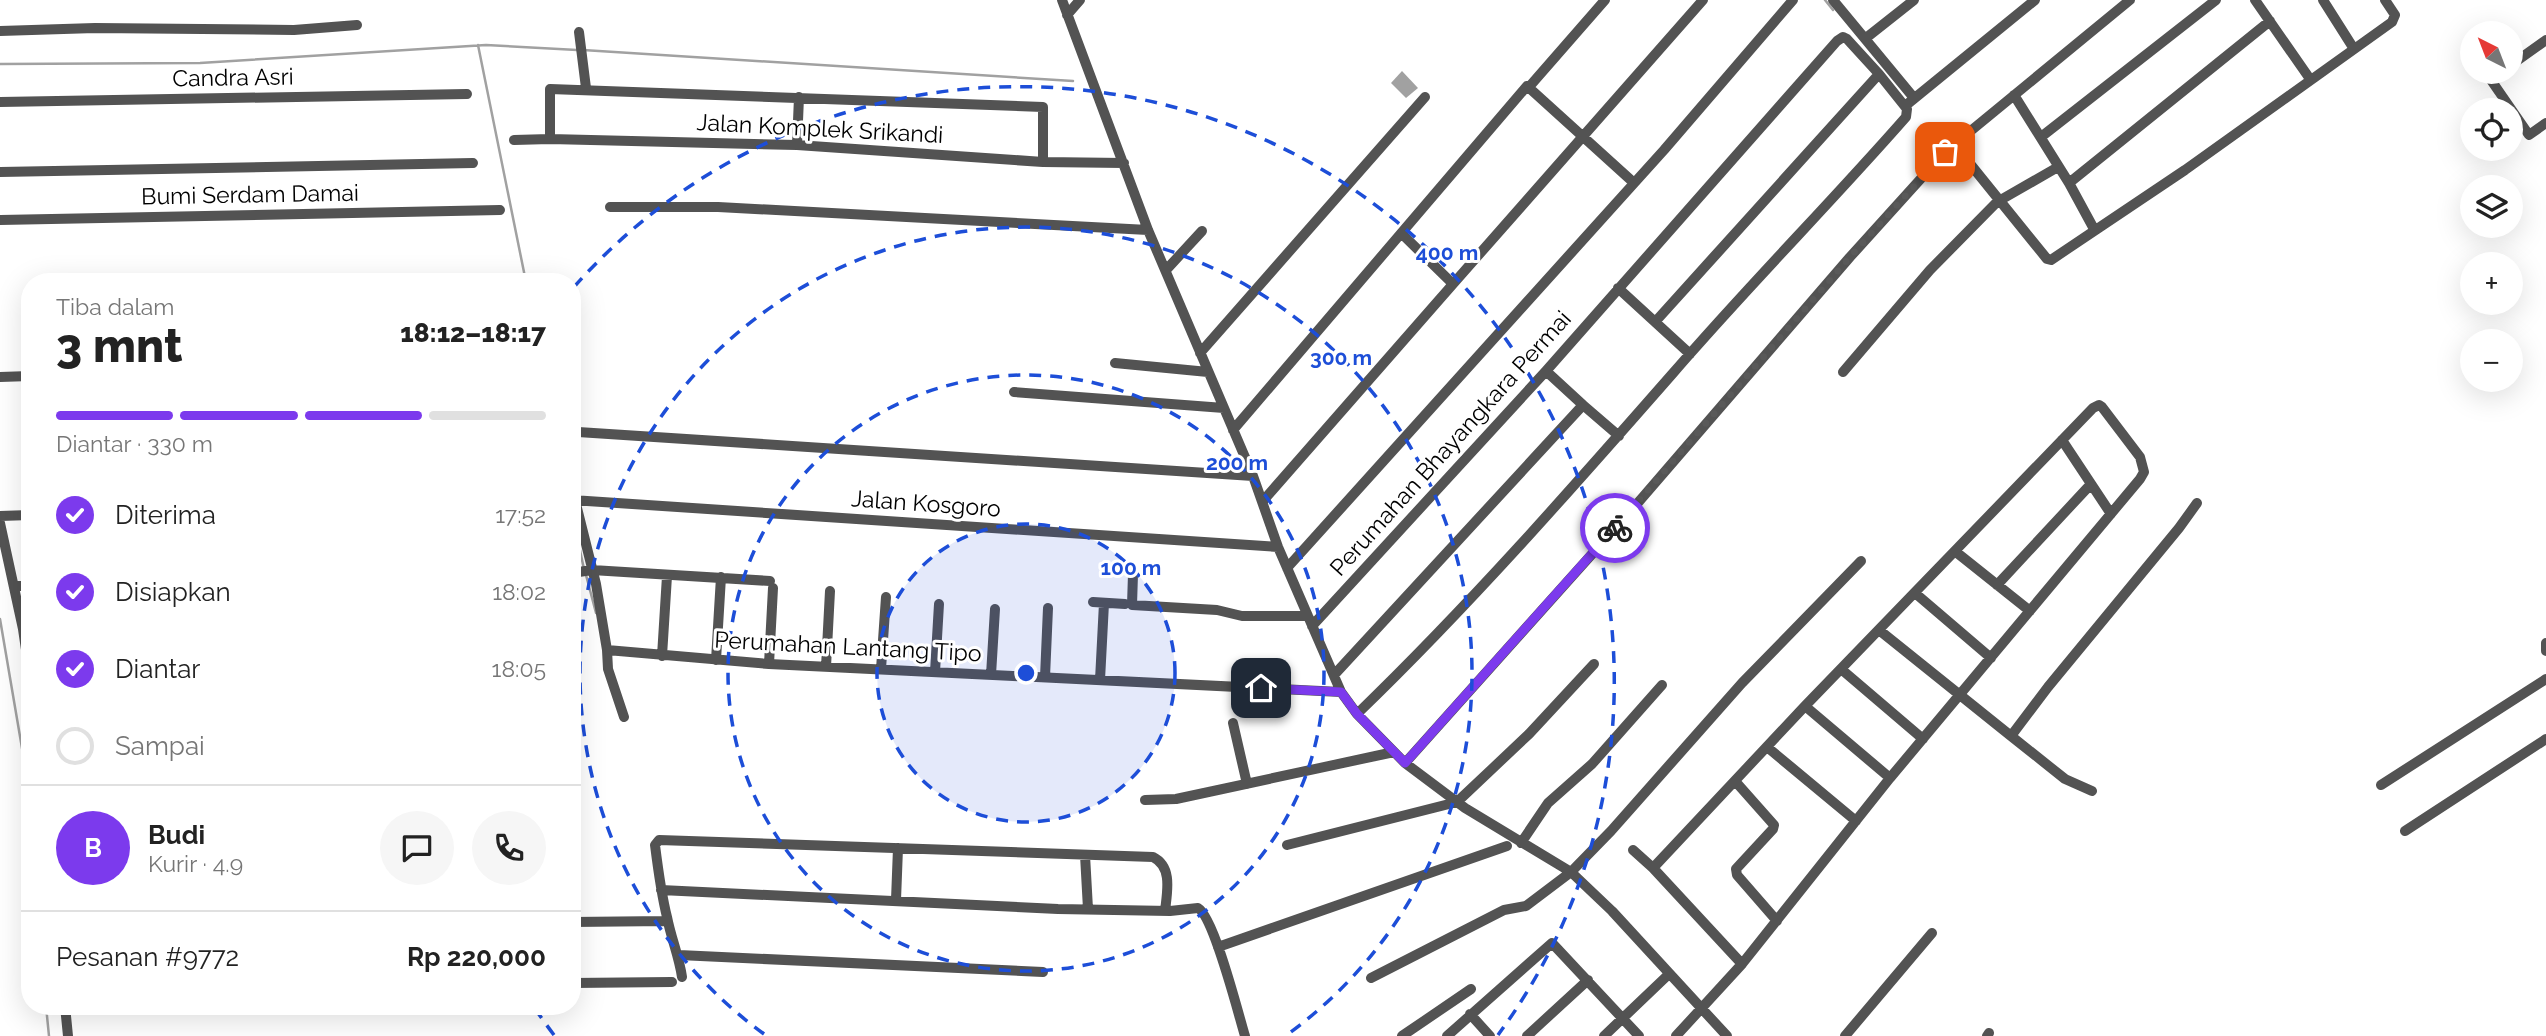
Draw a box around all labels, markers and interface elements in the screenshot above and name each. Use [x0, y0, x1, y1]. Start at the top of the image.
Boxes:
north arrow [2460, 21, 2524, 84]
map controls [2460, 21, 2523, 392]
street label: Candra Asri [172, 62, 294, 92]
button: locate [2460, 98, 2523, 161]
street label: Jalan Komplek Srikandi [696, 108, 944, 148]
pin [1915, 122, 1975, 182]
icon: bag [1926, 133, 1964, 171]
button: layers [2460, 175, 2523, 238]
street label: Bumi Serdam Damai [141, 179, 359, 209]
text: 400 m [1416, 240, 1478, 265]
button: + [2460, 252, 2523, 315]
text: Tiba dalam [56, 293, 174, 320]
street label: Perumahan Bhayangkara Permai [1324, 305, 1576, 581]
text: 18:12–18:17 [400, 318, 546, 348]
text: 3 mnt [56, 319, 182, 373]
button: − [2460, 329, 2523, 392]
text: 300 m [1310, 345, 1372, 370]
text: Diantar · 330 m [56, 430, 213, 457]
text: 200 m [1206, 450, 1268, 475]
street label: Jalan Kosgoro [850, 484, 1002, 522]
courier [1580, 493, 1650, 563]
icon: check [56, 496, 94, 534]
text: Diterima [115, 500, 216, 530]
text: 17:52 [495, 501, 546, 528]
icon: bike [1596, 509, 1634, 547]
text: 100 m [1101, 555, 1161, 580]
icon: check [56, 573, 94, 611]
text: Disiapkan [115, 577, 231, 607]
text: 18:02 [492, 578, 546, 605]
street label: Perumahan Lantang Tipo [714, 626, 982, 666]
icon: check [56, 650, 94, 688]
text: Diantar [115, 654, 200, 684]
text: 18:05 [492, 655, 546, 682]
pin [1231, 658, 1291, 718]
centre of rings [1014, 661, 1038, 685]
icon: home [1242, 669, 1280, 707]
text: Sampai [115, 731, 205, 761]
button: chat [380, 811, 454, 885]
button: phone [472, 811, 546, 885]
text: Budi [148, 820, 205, 850]
text: B [84, 833, 102, 863]
text: Kurir · 4.9 [148, 850, 243, 877]
text: Pesanan #9772 [56, 942, 239, 972]
text: Rp 220,000 [407, 942, 546, 972]

